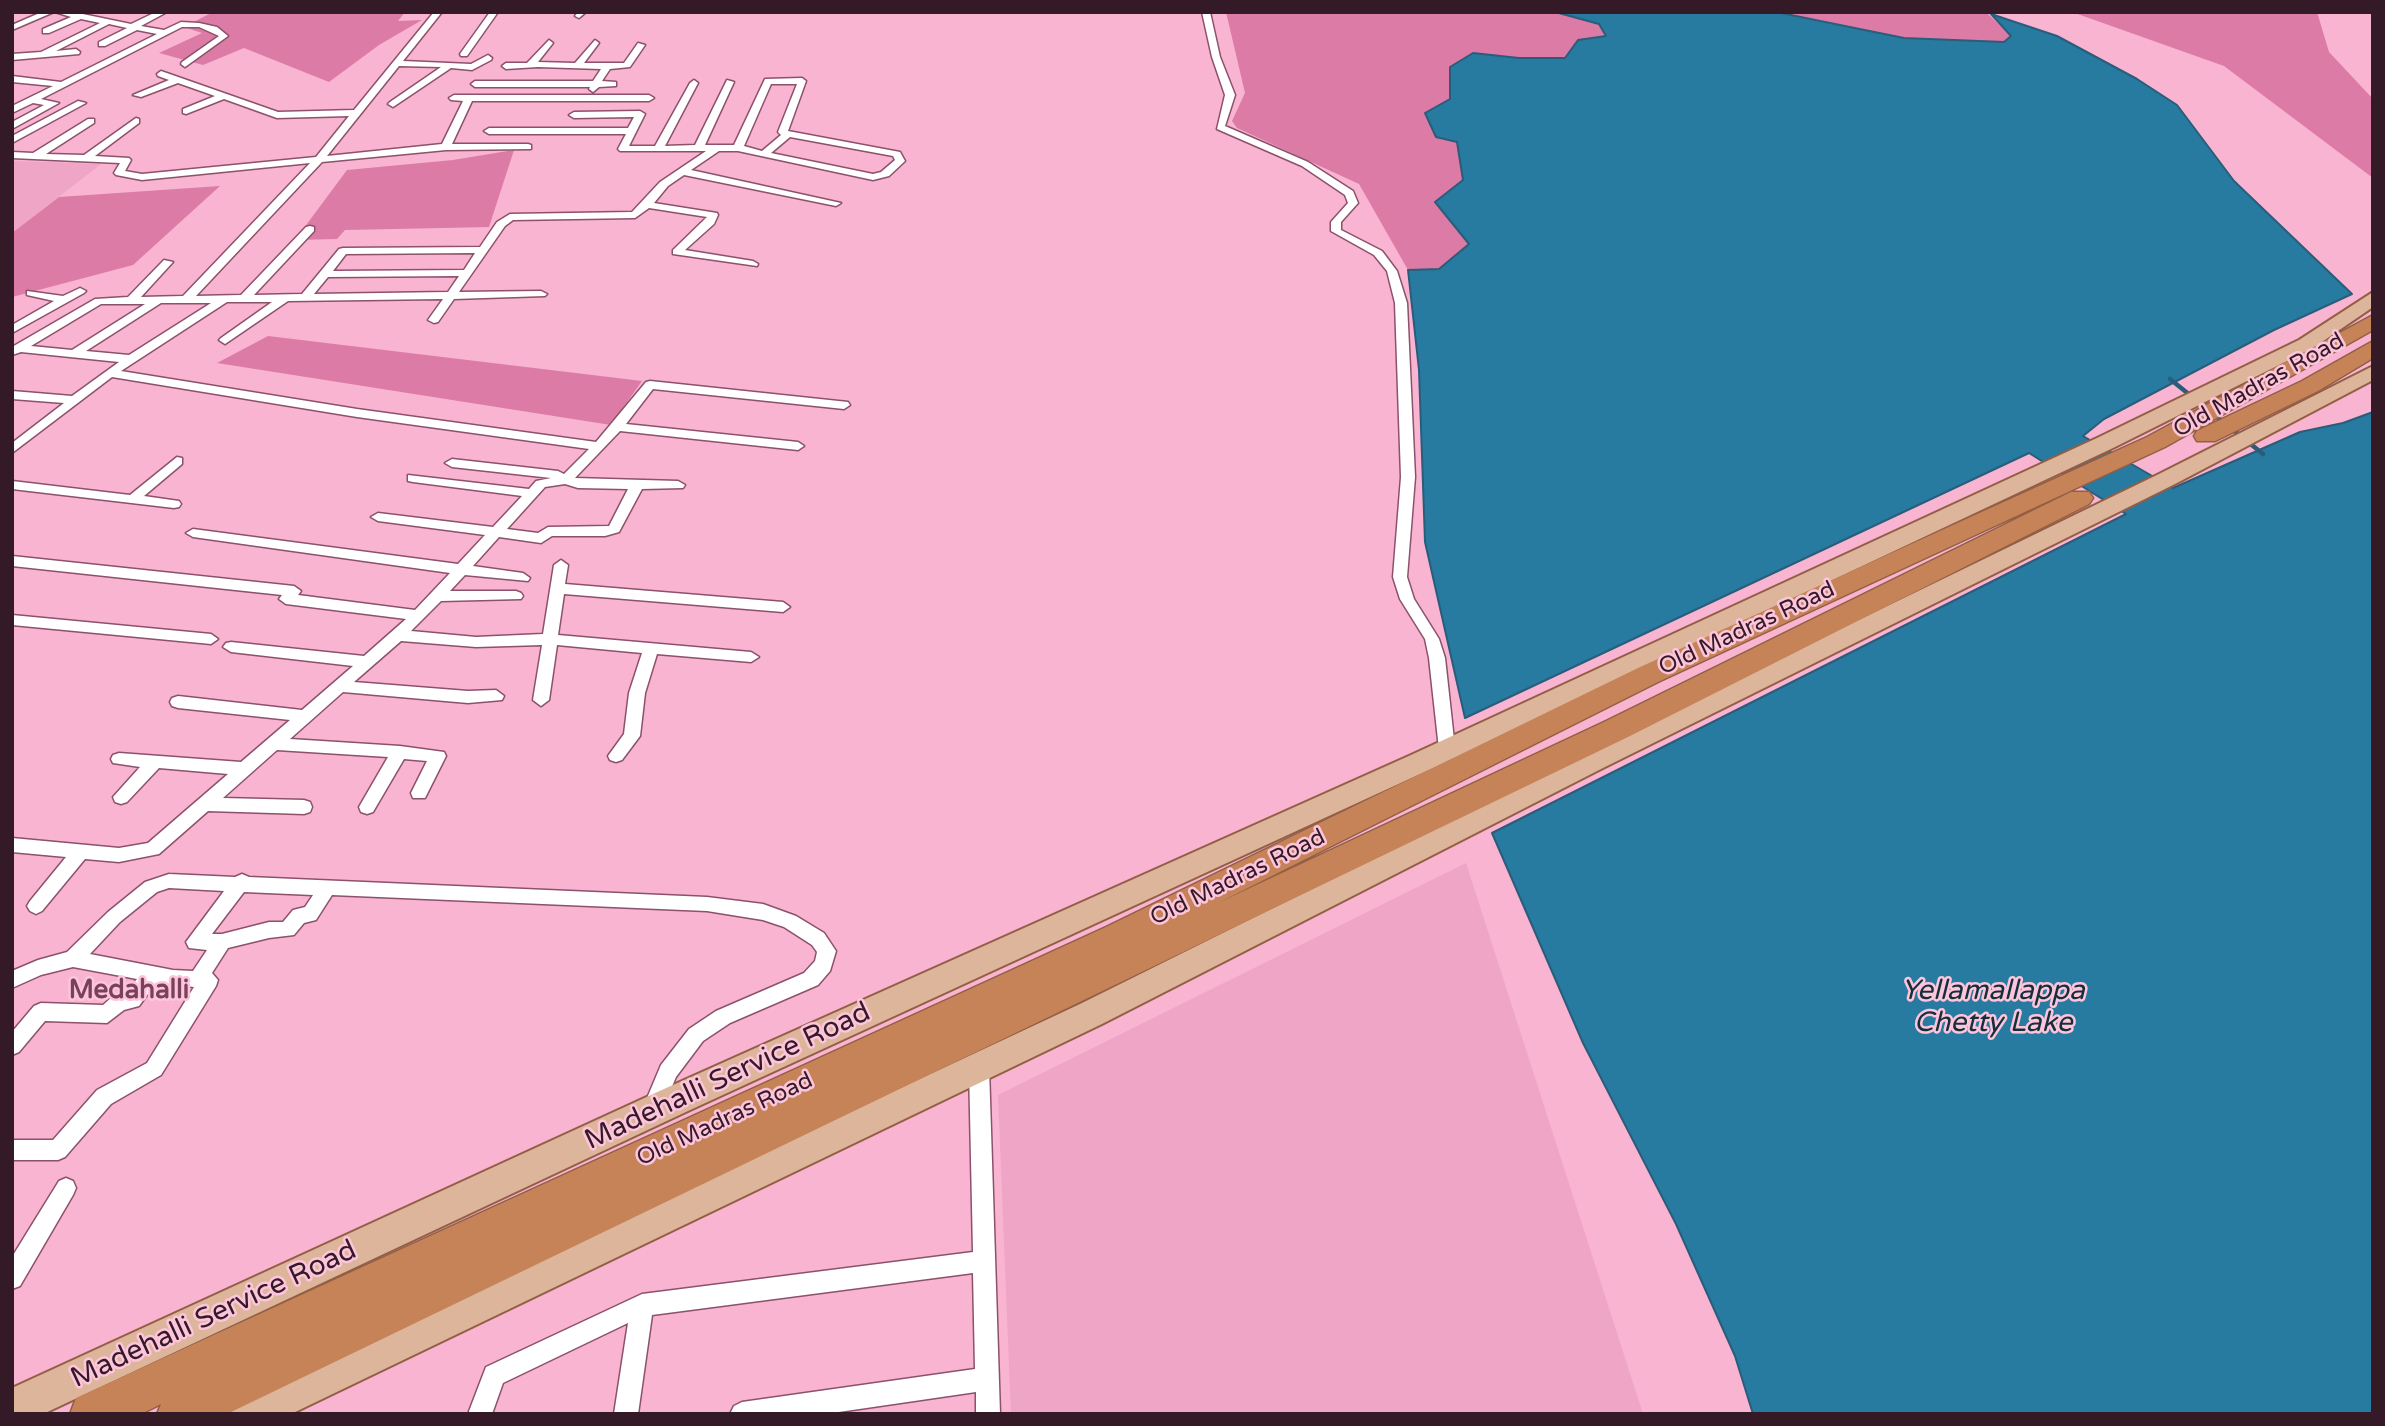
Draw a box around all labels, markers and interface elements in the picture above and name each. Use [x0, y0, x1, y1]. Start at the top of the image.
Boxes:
street label: Old Madras Road [2169, 328, 2349, 444]
street label: Old Madras Road [1655, 576, 1839, 682]
street label: Old Madras Road [1146, 824, 1330, 932]
district label: Medahalli [69, 975, 189, 1007]
water label: Yellamallappa Chetty Lake [1901, 975, 2085, 1041]
street label: Madehalli Service Road [580, 996, 876, 1158]
street label: Old Madras Road [633, 1067, 817, 1173]
street label: Madehalli Service Road [66, 1234, 362, 1396]

